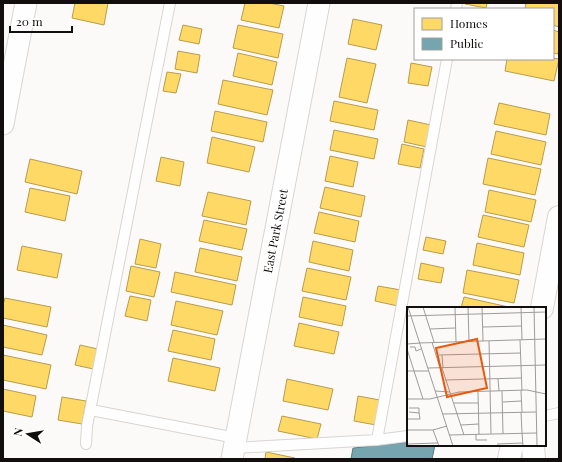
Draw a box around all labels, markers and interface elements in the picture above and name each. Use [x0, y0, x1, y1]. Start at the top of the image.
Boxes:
scale bar [10, 8, 72, 34]
legend [414, 8, 554, 60]
text: 20 m [16, 13, 43, 29]
text: Homes [450, 15, 488, 31]
text: Public [450, 35, 484, 51]
street label: East Park Street [259, 187, 291, 274]
inset map [407, 307, 546, 446]
north arrow [8, 414, 48, 454]
text: N [10, 426, 26, 437]

